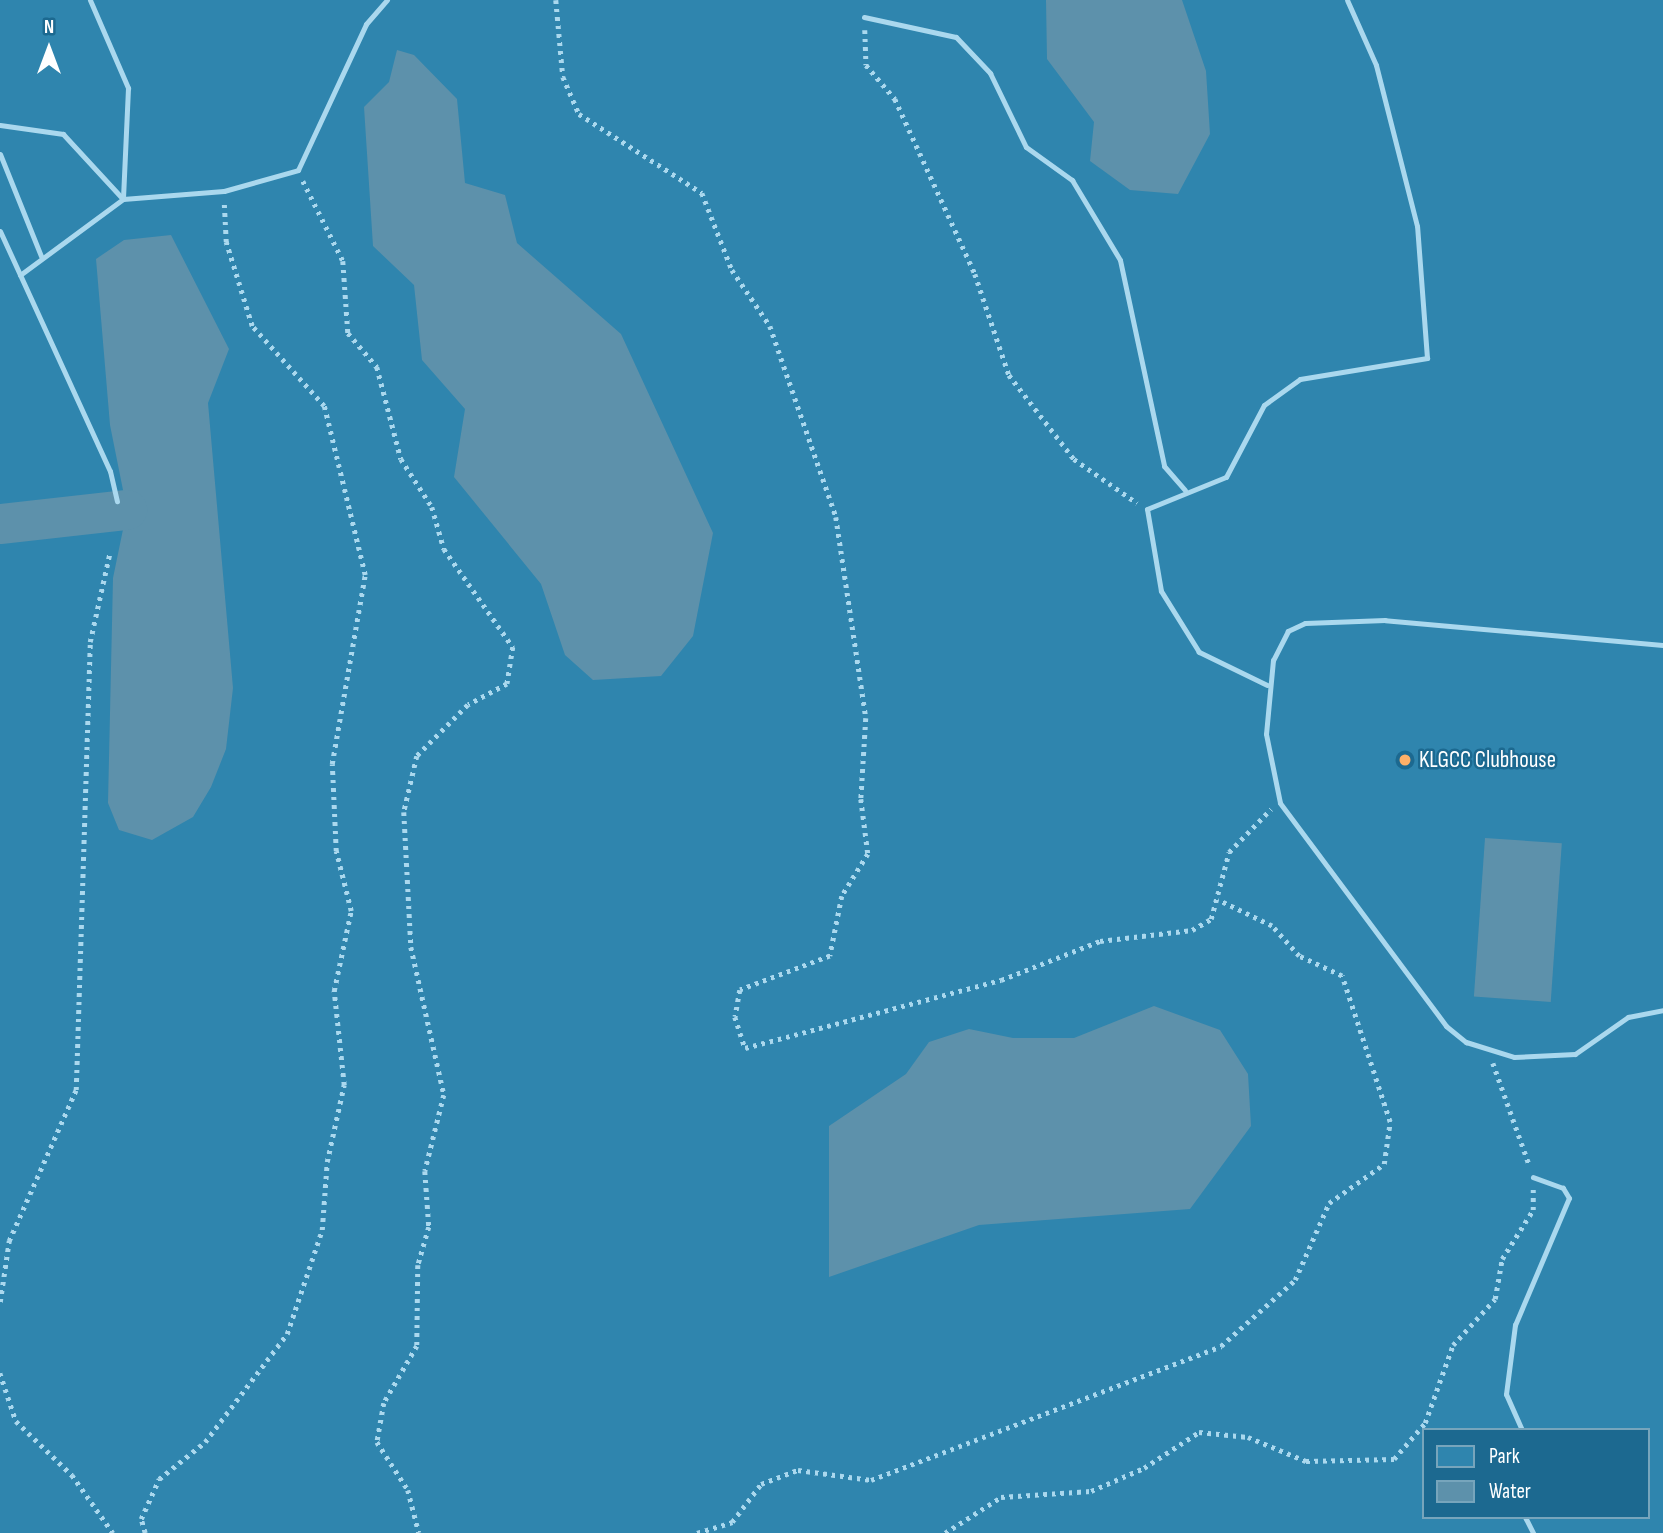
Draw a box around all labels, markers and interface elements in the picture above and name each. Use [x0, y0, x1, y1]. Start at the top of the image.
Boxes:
north arrow [14, 14, 84, 84]
text: N [44, 16, 54, 39]
place label: KLGCC Clubhouse [1419, 746, 1556, 774]
marker: KLGCC Clubhouse [1397, 752, 1413, 768]
legend [1422, 1428, 1649, 1519]
text: Park [1489, 1444, 1520, 1469]
text: Water [1489, 1479, 1531, 1504]

